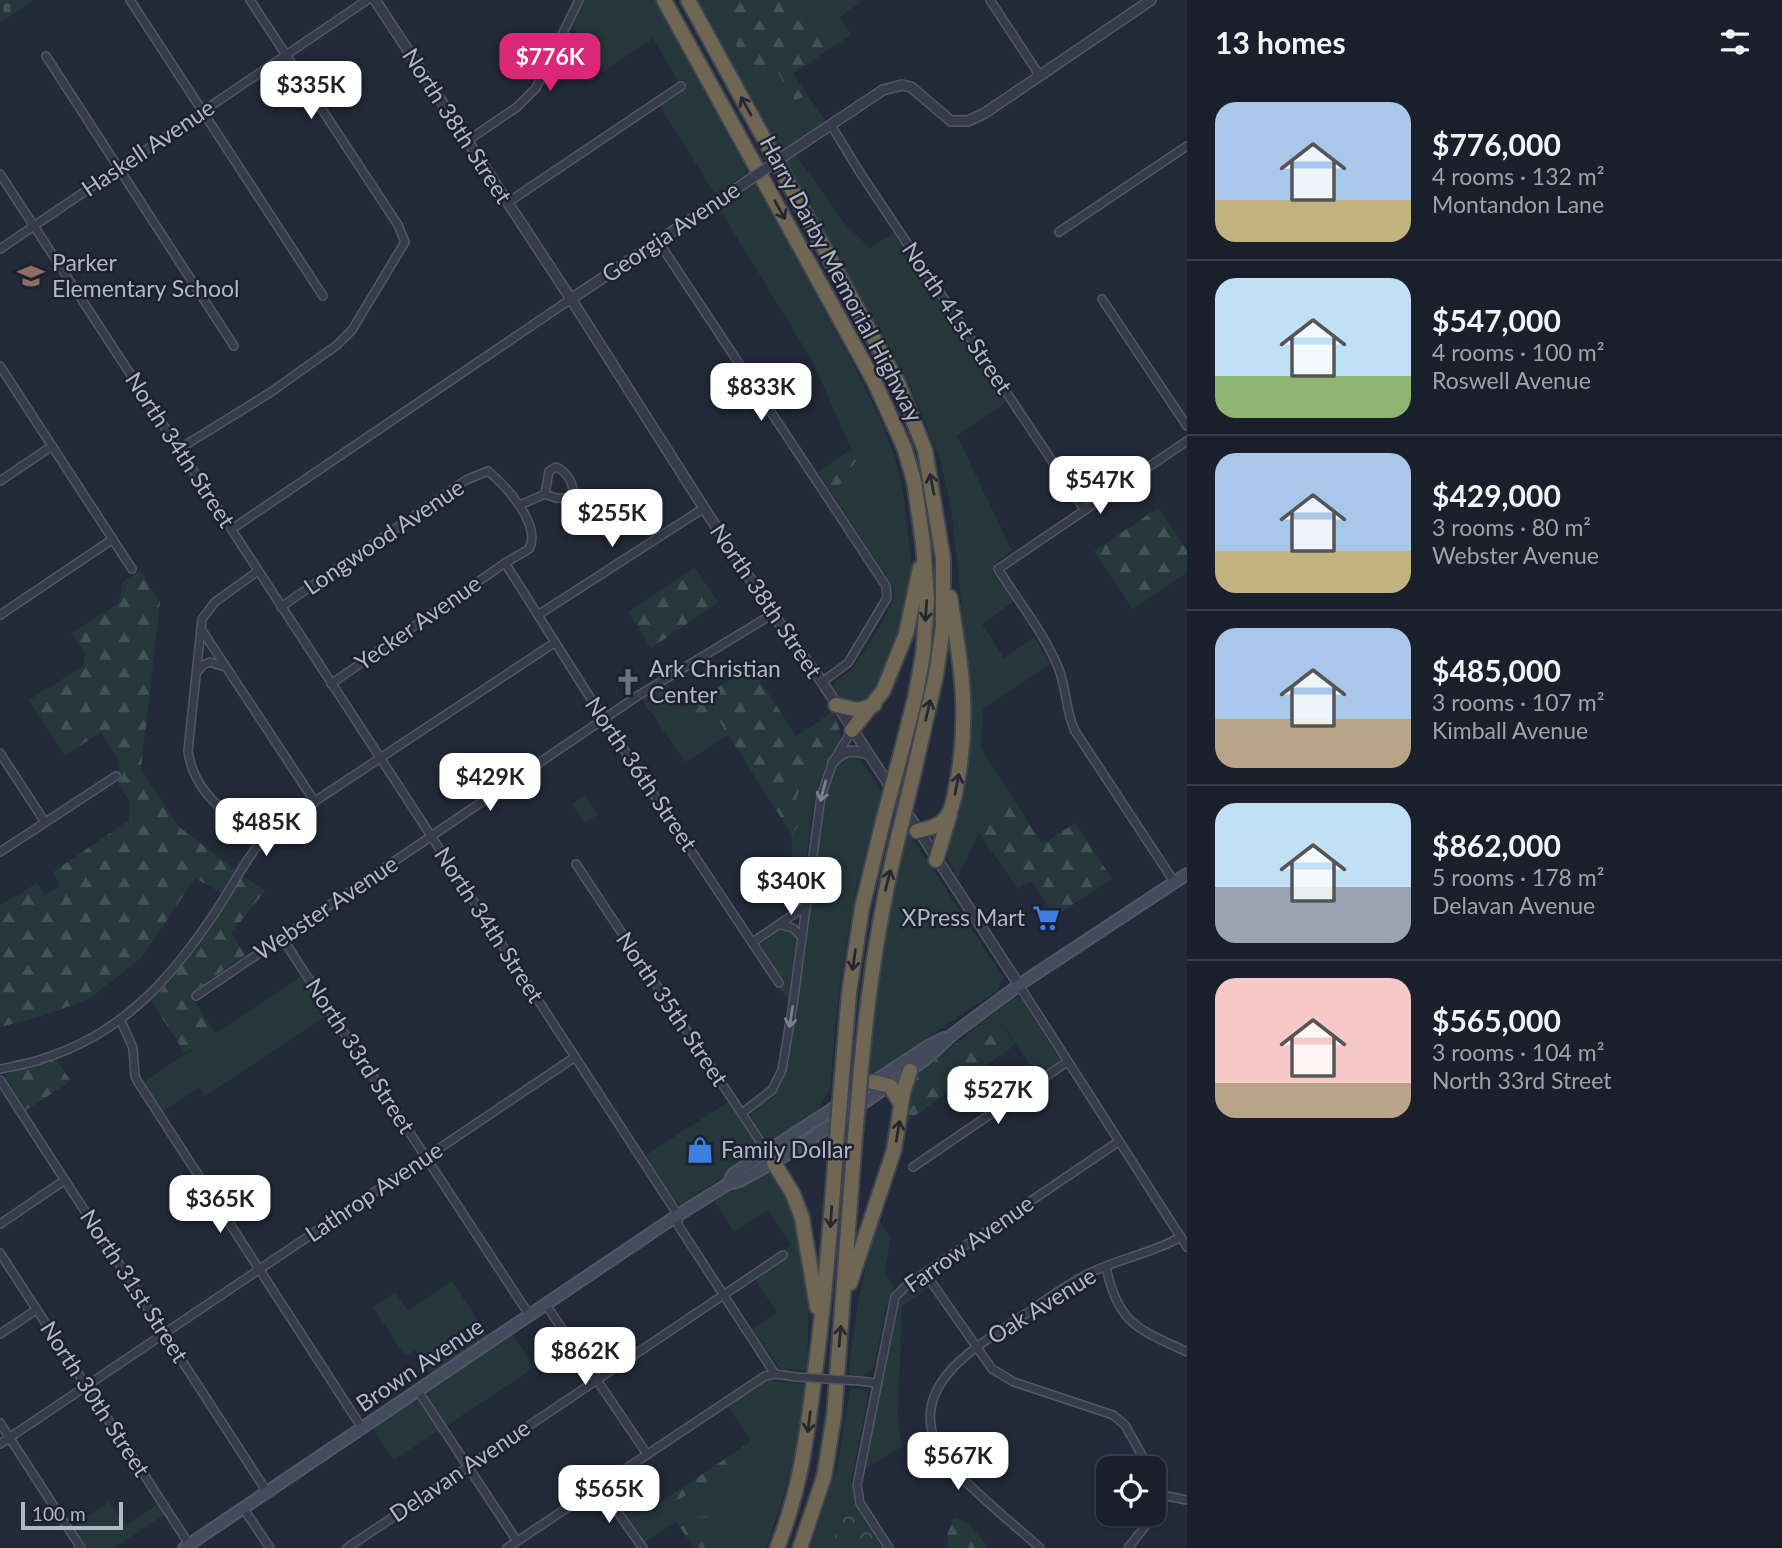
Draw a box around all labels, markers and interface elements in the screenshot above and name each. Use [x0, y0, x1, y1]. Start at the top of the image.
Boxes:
icon: filters [1716, 23, 1754, 61]
text: 13 homes [1215, 24, 1346, 60]
pin: $776K [501, 34, 599, 93]
street label: North 38th Street [397, 42, 519, 209]
text: $776K [515, 42, 585, 70]
pin: $335K [262, 61, 360, 121]
text: $335K [276, 70, 346, 98]
street label: Haskell Avenue [76, 93, 219, 202]
one-way arrow [739, 96, 753, 116]
text: $776,000 [1432, 126, 1561, 162]
icon: home [1271, 130, 1355, 214]
street label: Harry Darby Memorial Highway [754, 131, 929, 426]
text: 4 rooms · 132 m² [1432, 162, 1604, 190]
street label: Georgia Avenue [596, 175, 745, 288]
text: Montandon Lane [1432, 190, 1604, 218]
one-way arrow [774, 199, 787, 220]
street label: North 41st Street [897, 236, 1019, 399]
place label: Parker Elementary School [52, 248, 239, 302]
school or university icon: Parker Elementary School [16, 261, 46, 291]
text: $547,000 [1432, 302, 1561, 338]
icon: home [1271, 306, 1355, 390]
text: 4 rooms · 100 m² [1432, 338, 1604, 366]
pin: $833K [712, 364, 810, 423]
street label: North 34th Street [120, 366, 242, 533]
text: Roswell Avenue [1432, 366, 1591, 394]
text: $833K [726, 372, 796, 400]
pin: $547K [1051, 456, 1149, 516]
text: $547K [1065, 465, 1135, 493]
street label: Longwood Avenue [298, 472, 469, 600]
one-way arrow [925, 473, 938, 496]
text: $429,000 [1432, 477, 1561, 513]
icon: home [1271, 481, 1355, 565]
pin: $255K [563, 490, 661, 549]
text: $255K [577, 498, 647, 526]
text: 3 rooms · 80 m² [1432, 513, 1591, 541]
street label: North 38th Street [705, 518, 829, 683]
text: Webster Avenue [1432, 541, 1599, 569]
street label: Yecker Avenue [349, 568, 486, 676]
one-way arrow [920, 599, 933, 622]
text: $485,000 [1432, 652, 1561, 688]
place label: Ark Christian Center [649, 654, 781, 708]
icon: home [1271, 656, 1355, 740]
church icon: Ark Christian Center [613, 667, 643, 697]
text: 3 rooms · 107 m² [1432, 688, 1604, 716]
street label: North 36th Street [580, 691, 704, 856]
one-way arrow [922, 699, 935, 721]
text: Kimball Avenue [1432, 716, 1588, 744]
pin: $429K [441, 754, 539, 813]
text: $429K [455, 762, 525, 790]
one-way arrow [950, 773, 964, 796]
one-way arrow [816, 780, 829, 802]
pin: $485K [217, 798, 315, 858]
text: $485K [231, 807, 301, 835]
text: $862,000 [1432, 827, 1561, 863]
icon: home [1271, 831, 1355, 915]
street label: North 34th Street [429, 841, 551, 1008]
street label: Webster Avenue [248, 849, 402, 965]
pin: $340K [742, 858, 840, 917]
text: 5 rooms · 178 m² [1432, 863, 1604, 891]
text: $340K [756, 866, 826, 894]
one-way arrow [882, 869, 895, 892]
text: Delavan Avenue [1432, 891, 1595, 919]
place label: XPress Mart [902, 903, 1026, 931]
supermarket icon: XPress Mart [1031, 903, 1061, 933]
street label: North 35th Street [611, 926, 735, 1091]
one-way arrow [847, 948, 860, 971]
street label: North 33rd Street [300, 973, 422, 1139]
text: $565,000 [1432, 1002, 1561, 1038]
one-way arrow [785, 1005, 798, 1027]
icon: home [1271, 1006, 1355, 1090]
text: 3 rooms · 104 m² [1432, 1038, 1604, 1066]
pin: $527K [949, 1066, 1047, 1126]
text: North 33rd Street [1432, 1066, 1612, 1094]
text: $527K [963, 1075, 1033, 1103]
one-way arrow [891, 1120, 905, 1143]
street label: Lathrop Avenue [300, 1135, 447, 1247]
shop icon: Family Dollar [685, 1135, 715, 1165]
place label: Family Dollar [721, 1135, 853, 1163]
pin: $365K [171, 1176, 269, 1235]
text: $365K [185, 1184, 255, 1212]
street label: Farrow Avenue [899, 1188, 1038, 1298]
street label: North 31st Street [75, 1204, 195, 1368]
one-way arrow [824, 1205, 837, 1227]
street label: Oak Avenue [982, 1261, 1101, 1349]
street label: Brown Avenue [350, 1311, 488, 1417]
street label: North 30th Street [35, 1315, 157, 1482]
one-way arrow [834, 1325, 847, 1347]
pin: $862K [536, 1328, 634, 1387]
text: $862K [550, 1336, 620, 1364]
one-way arrow [803, 1410, 816, 1433]
street label: Delavan Avenue [384, 1413, 535, 1527]
pin: $567K [909, 1432, 1007, 1492]
text: $567K [923, 1441, 993, 1469]
map controls [1096, 1456, 1166, 1526]
button: locate [1096, 1456, 1166, 1526]
pin: $565K [560, 1466, 658, 1525]
text: $565K [574, 1474, 644, 1502]
scale bar [21, 1499, 122, 1531]
text: 100 m [32, 1502, 86, 1525]

